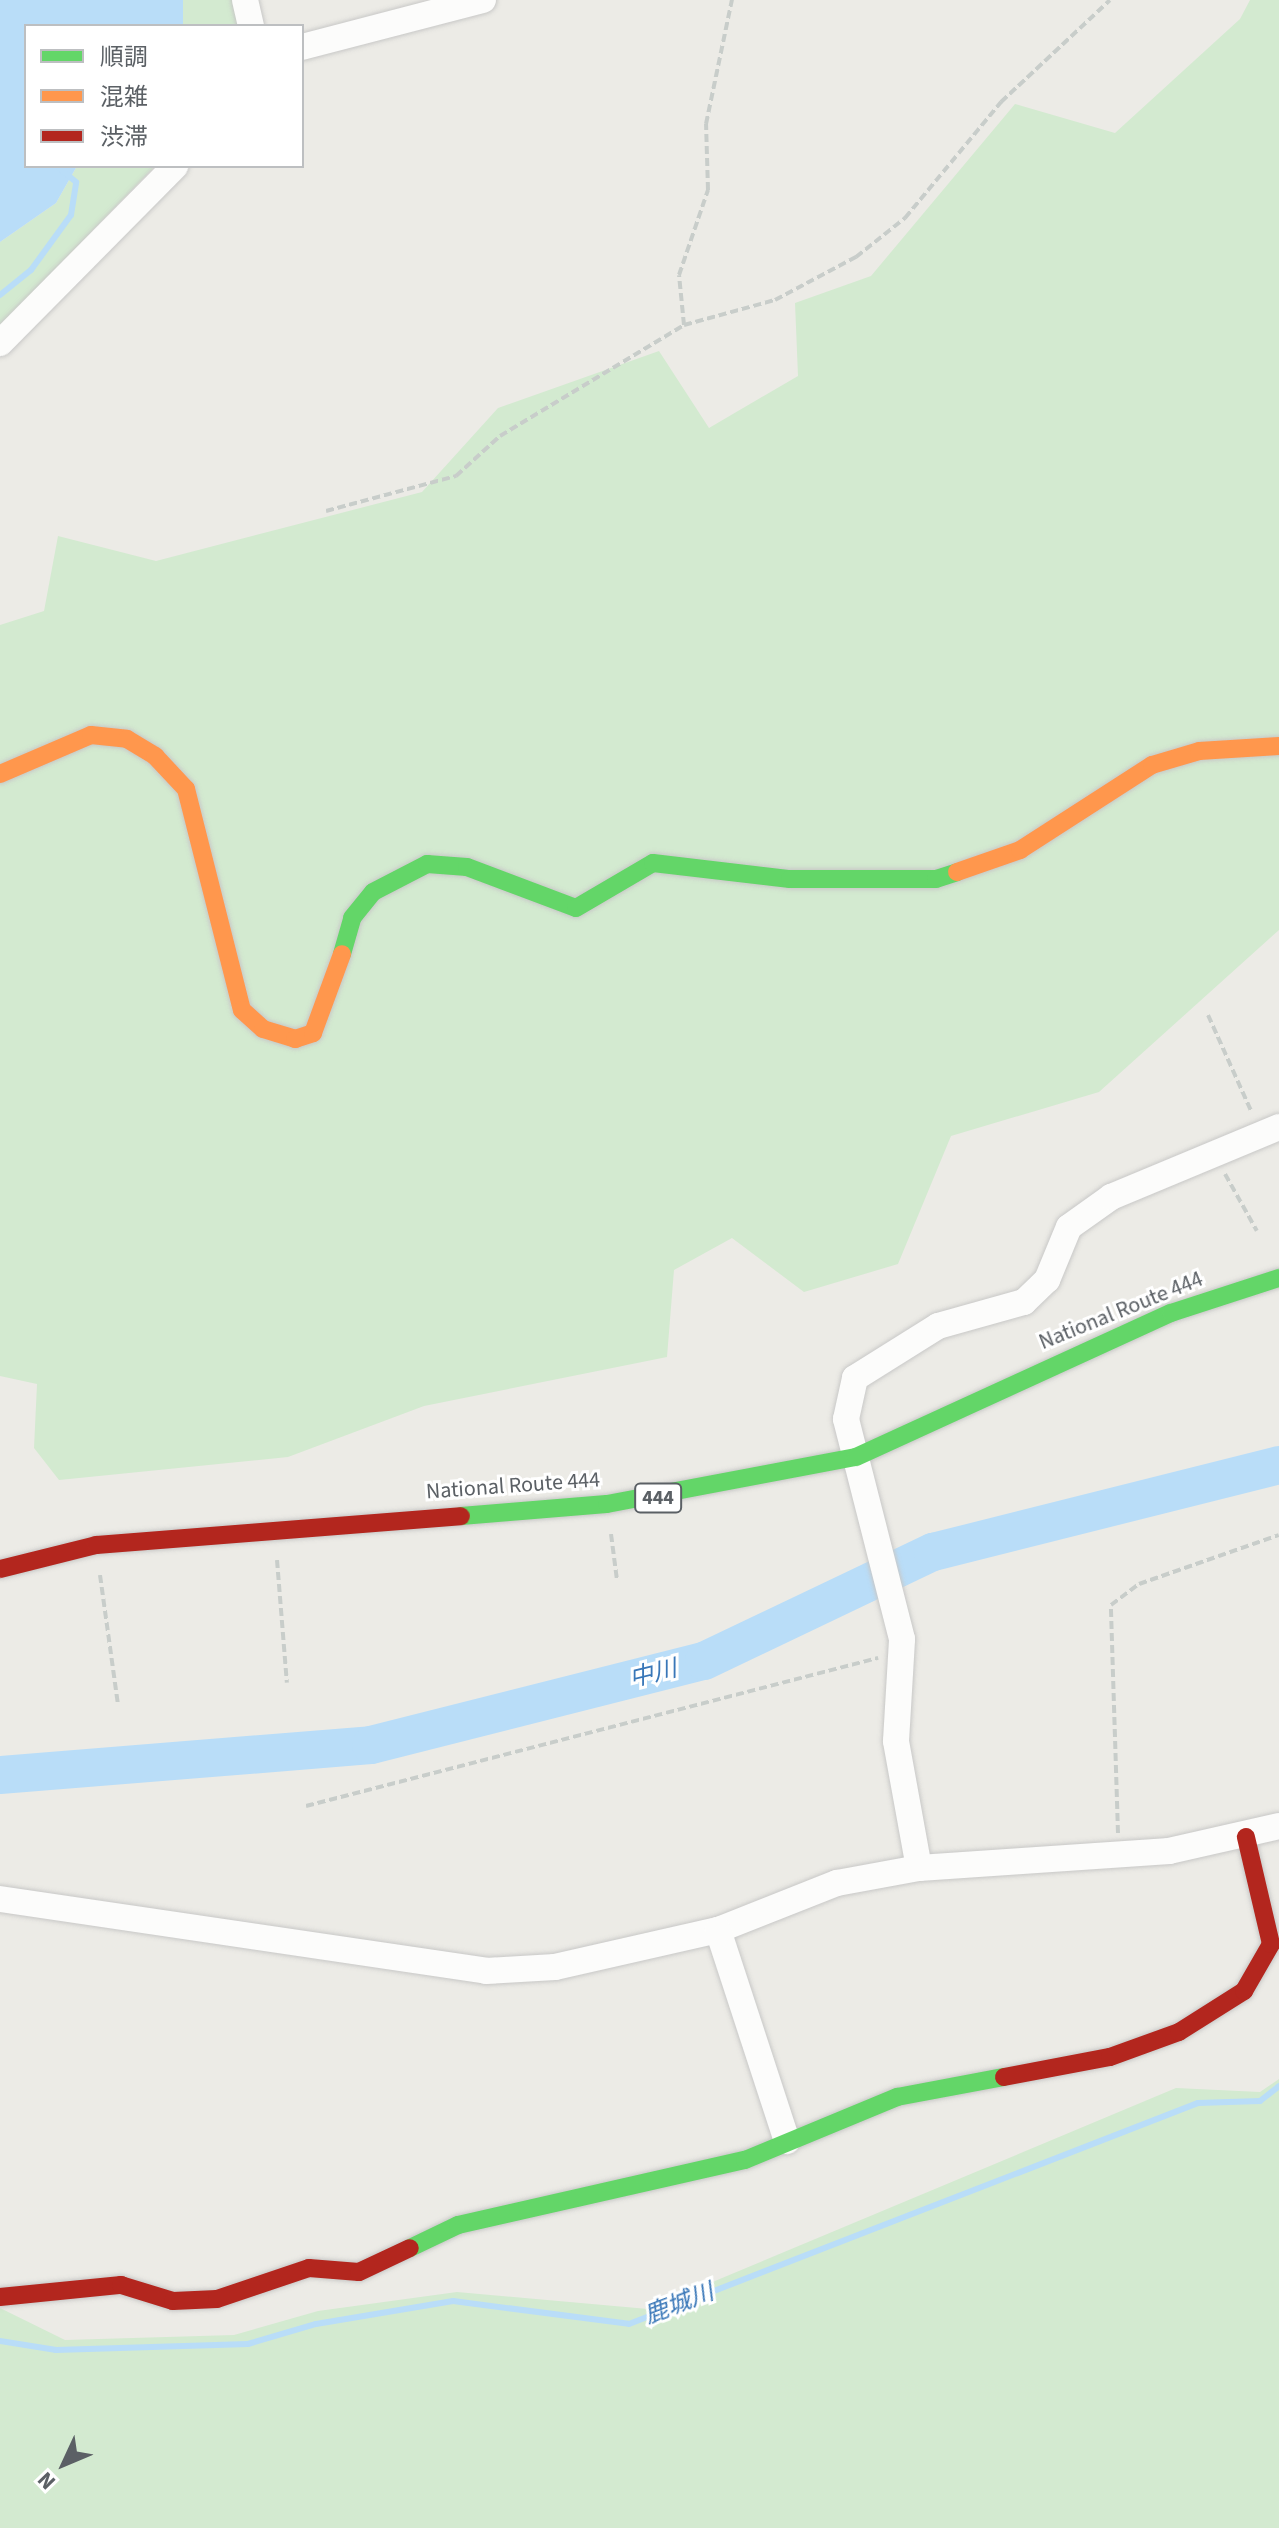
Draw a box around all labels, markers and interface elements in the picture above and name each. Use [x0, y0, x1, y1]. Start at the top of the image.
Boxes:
legend [24, 24, 304, 168]
text: 順調 [100, 40, 148, 75]
text: 混雑 [100, 80, 148, 115]
text: 渋滞 [100, 120, 148, 155]
street label: National Route 444 [1035, 1266, 1207, 1356]
street label: National Route 444 [425, 1467, 601, 1505]
road number: 444 [634, 1482, 682, 1514]
water label: 中川 [626, 1654, 680, 1694]
water label: 鹿城川 [640, 2278, 718, 2330]
north arrow [24, 2424, 104, 2504]
text: N [30, 2464, 63, 2497]

